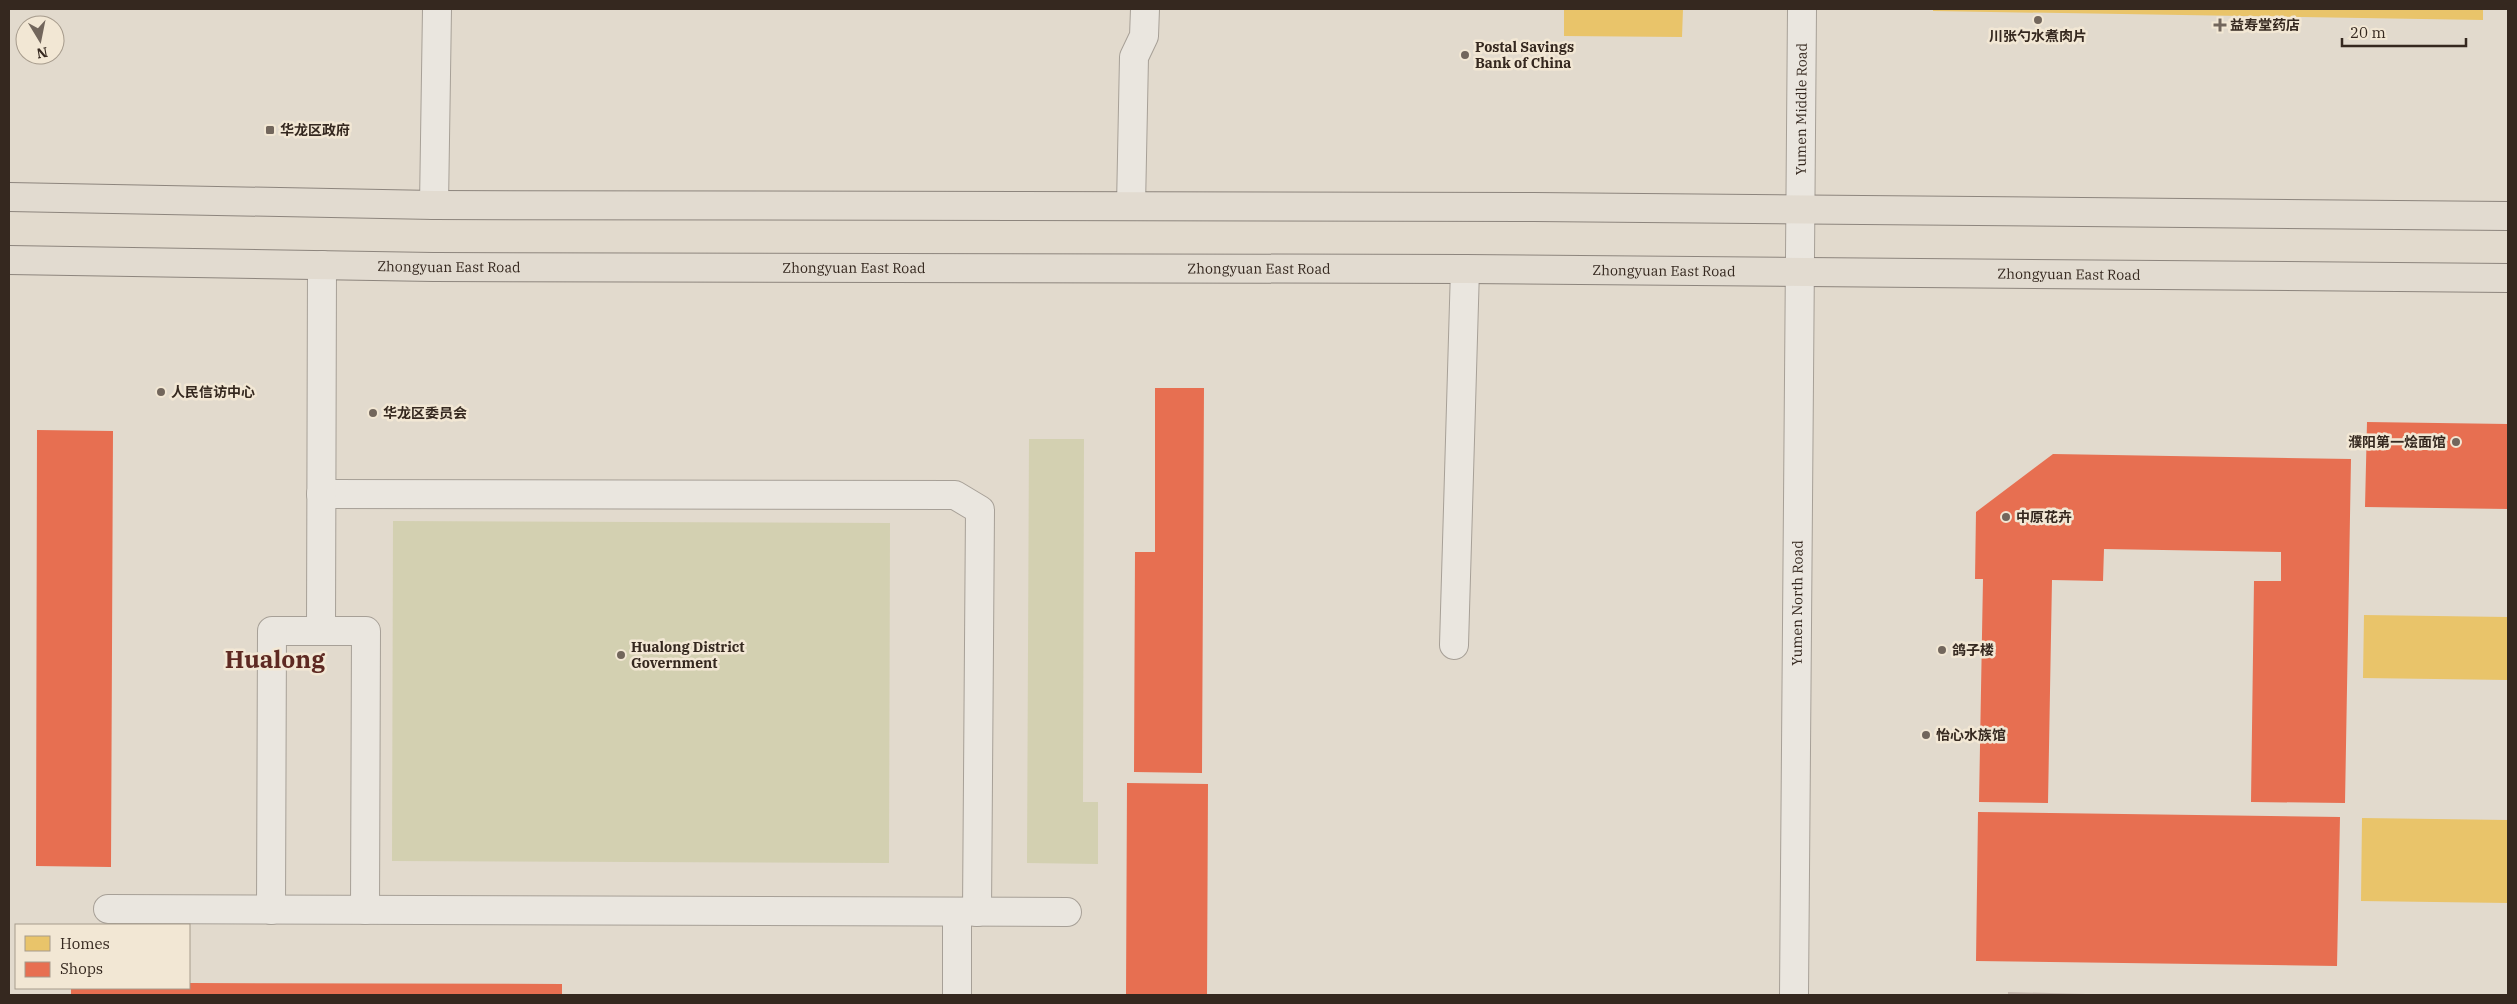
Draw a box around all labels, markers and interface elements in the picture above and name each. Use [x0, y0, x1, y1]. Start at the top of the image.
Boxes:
marker: 川张勺水煮肉片 [2032, 14, 2044, 26]
north arrow [15, 15, 65, 65]
scale bar [2342, 15, 2466, 47]
place label: 益寿堂药店 [2230, 16, 2300, 34]
marker: 益寿堂药店 [2214, 19, 2226, 31]
text: 20 m [2350, 23, 2386, 42]
place label: 川张勺水煮肉片 [1989, 27, 2087, 45]
place label: Postal Savings Bank of China [1475, 38, 1574, 72]
street label: Yumen Middle Road [1792, 42, 1811, 175]
text: N [35, 43, 49, 63]
marker: Postal Savings Bank of China [1459, 49, 1471, 61]
place label: 华龙区政府 [280, 121, 350, 139]
marker: 华龙区政府 [264, 124, 276, 136]
street label: Zhongyuan East Road [377, 257, 521, 276]
street label: Zhongyuan East Road [782, 259, 926, 277]
street label: Zhongyuan East Road [1187, 259, 1331, 278]
street label: Zhongyuan East Road [1592, 261, 1736, 280]
street label: Zhongyuan East Road [1997, 265, 2141, 284]
place label: 人民信访中心 [171, 383, 255, 401]
marker: 人民信访中心 [155, 386, 167, 398]
place label: 华龙区委员会 [383, 404, 467, 422]
marker: 华龙区委员会 [367, 407, 379, 419]
place label: 濮阳第一烩面馆 [2348, 433, 2446, 451]
marker: 濮阳第一烩面馆 [2450, 436, 2462, 448]
place label: 中原花卉 [2016, 508, 2072, 526]
marker: 中原花卉 [2000, 511, 2012, 523]
street label: Yumen North Road [1788, 540, 1807, 666]
place label: Hualong District Government [631, 638, 745, 672]
place label: 鸽子楼 [1952, 641, 1994, 659]
district label: Hualong [225, 643, 325, 675]
marker: 鸽子楼 [1936, 644, 1948, 656]
marker: Hualong District Government [615, 649, 627, 661]
place label: 怡心水族馆 [1936, 726, 2006, 744]
marker: 怡心水族馆 [1920, 729, 1932, 741]
legend [15, 924, 190, 989]
text: Homes [60, 934, 110, 953]
text: Shops [60, 959, 103, 978]

